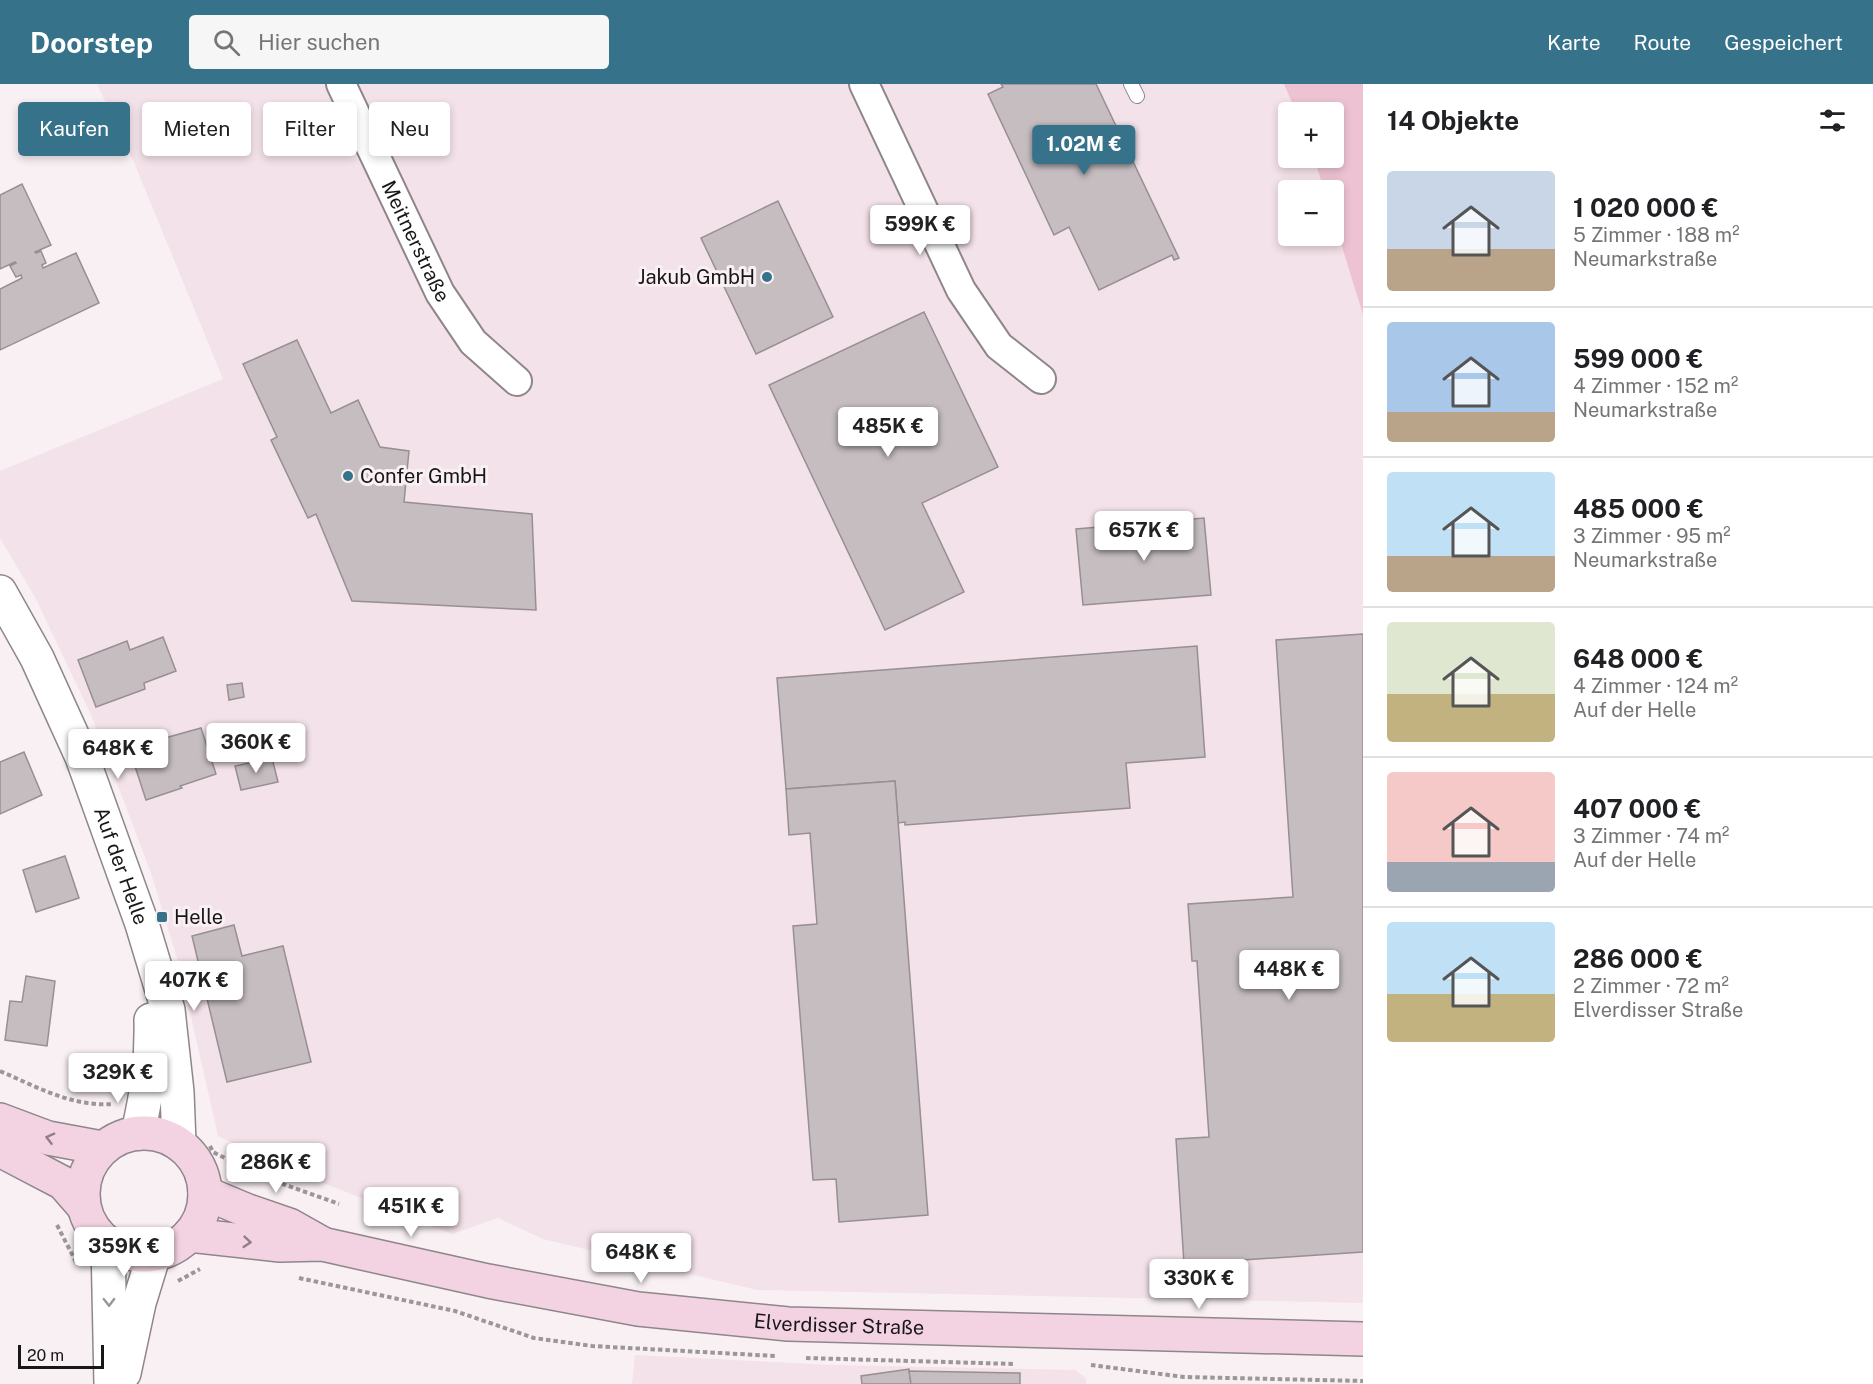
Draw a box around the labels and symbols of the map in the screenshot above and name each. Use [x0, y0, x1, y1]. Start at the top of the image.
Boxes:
pin: 1.02M € [1029, 125, 1139, 176]
street label: Meitnerstraße [376, 177, 455, 307]
pin: 599K € [871, 205, 969, 256]
place label: Jakub GmbH [638, 265, 755, 289]
marker: Jakub GmbH [760, 270, 774, 284]
pin: 485K € [839, 407, 937, 458]
place label: Confer GmbH [360, 464, 487, 488]
marker: Confer GmbH [341, 469, 355, 483]
pin: 657K € [1095, 511, 1193, 562]
pin: 360K € [207, 723, 305, 774]
pin: 648K € [69, 729, 167, 780]
street label: Auf der Helle [89, 804, 153, 928]
place label: Helle [174, 905, 223, 929]
marker: Helle [155, 910, 169, 924]
pin: 448K € [1240, 950, 1338, 1001]
pin: 407K € [145, 961, 243, 1012]
pin: 329K € [69, 1053, 167, 1104]
one-way arrow [45, 1133, 56, 1145]
pin: 286K € [227, 1143, 325, 1194]
pin: 451K € [362, 1187, 460, 1238]
pin: 359K € [75, 1227, 173, 1278]
pin: 648K € [592, 1233, 690, 1284]
one-way arrow [243, 1235, 252, 1248]
pin: 330K € [1150, 1259, 1248, 1310]
one-way arrow [103, 1298, 116, 1307]
street label: Elverdisser Straße [753, 1309, 925, 1340]
scale bar [18, 1342, 104, 1370]

